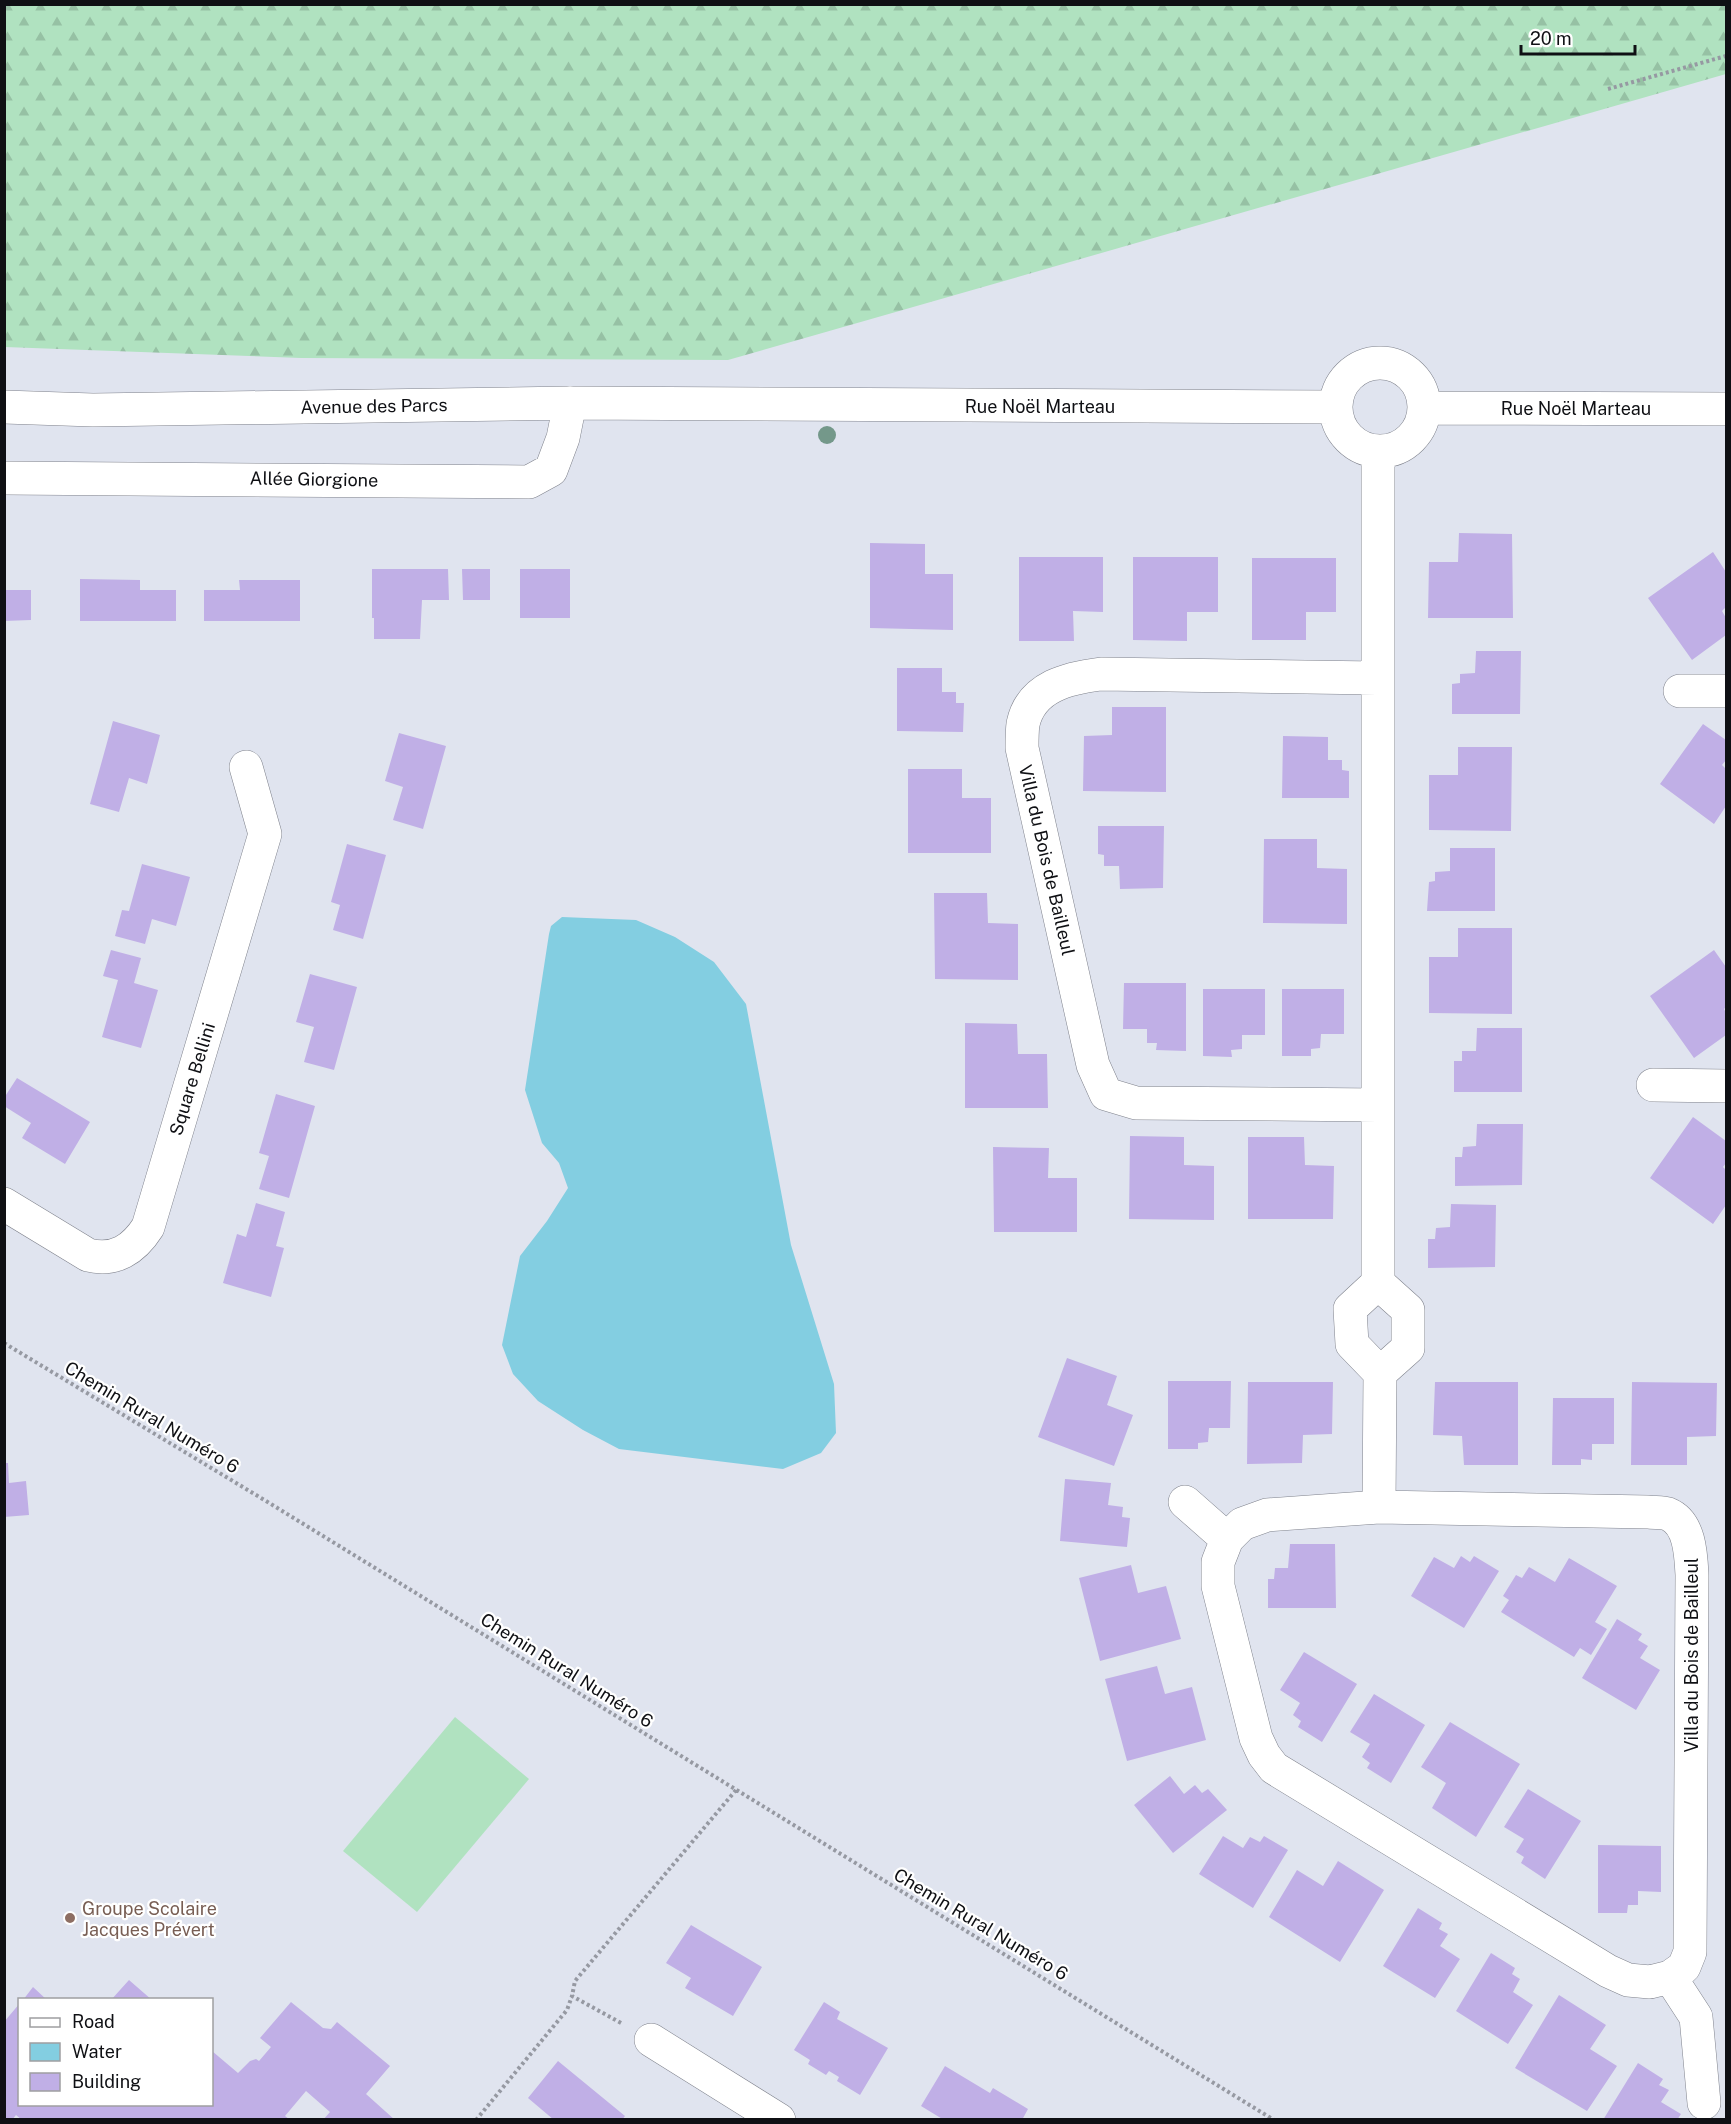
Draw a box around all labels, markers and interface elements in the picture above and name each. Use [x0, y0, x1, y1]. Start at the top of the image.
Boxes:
scale bar [1521, 18, 1635, 56]
text: 20 m [1530, 28, 1572, 49]
street label: Avenue des Parcs [300, 394, 448, 418]
street label: Rue Noël Marteau [965, 396, 1115, 417]
street label: Rue Noël Marteau [1501, 398, 1651, 419]
street label: Allée Giorgione [250, 467, 378, 491]
street label: Villa du Bois de Bailleul [1015, 763, 1079, 957]
street label: Square Bellini [165, 1020, 219, 1138]
street label: Chemin Rural Numéro 6 [61, 1357, 243, 1477]
street label: Villa du Bois de Bailleul [1681, 1558, 1702, 1753]
street label: Chemin Rural Numéro 6 [477, 1608, 657, 1732]
street label: Chemin Rural Numéro 6 [890, 1864, 1072, 1984]
place label: Groupe Scolaire Jacques Prévert [82, 1898, 217, 1940]
marker: Groupe Scolaire Jacques Prévert [63, 1911, 77, 1925]
legend [18, 1998, 213, 2106]
text: Road [72, 2011, 115, 2032]
text: Water [72, 2041, 122, 2062]
text: Building [72, 2071, 141, 2092]

